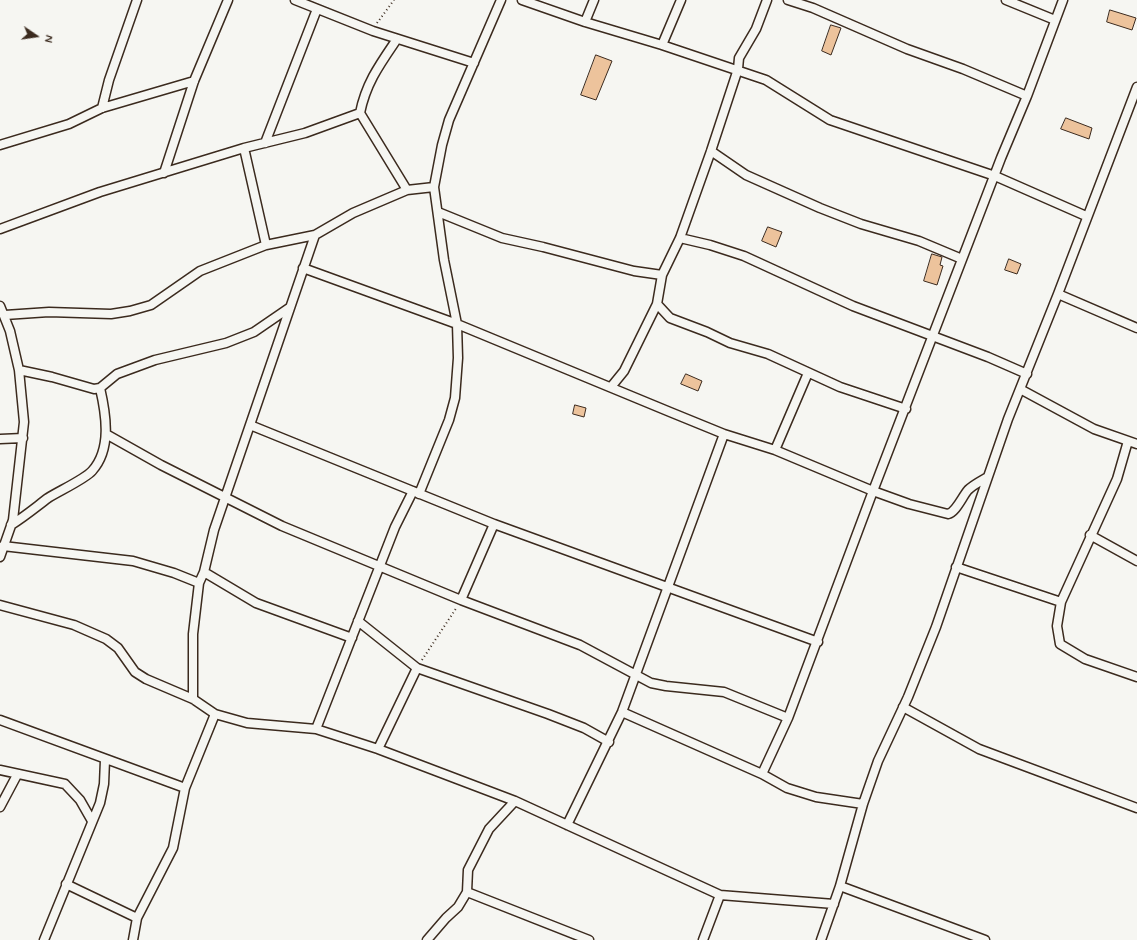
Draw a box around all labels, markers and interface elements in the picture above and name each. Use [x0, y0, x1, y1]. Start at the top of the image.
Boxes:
north arrow [16, 16, 56, 56]
text: N [40, 34, 55, 44]

